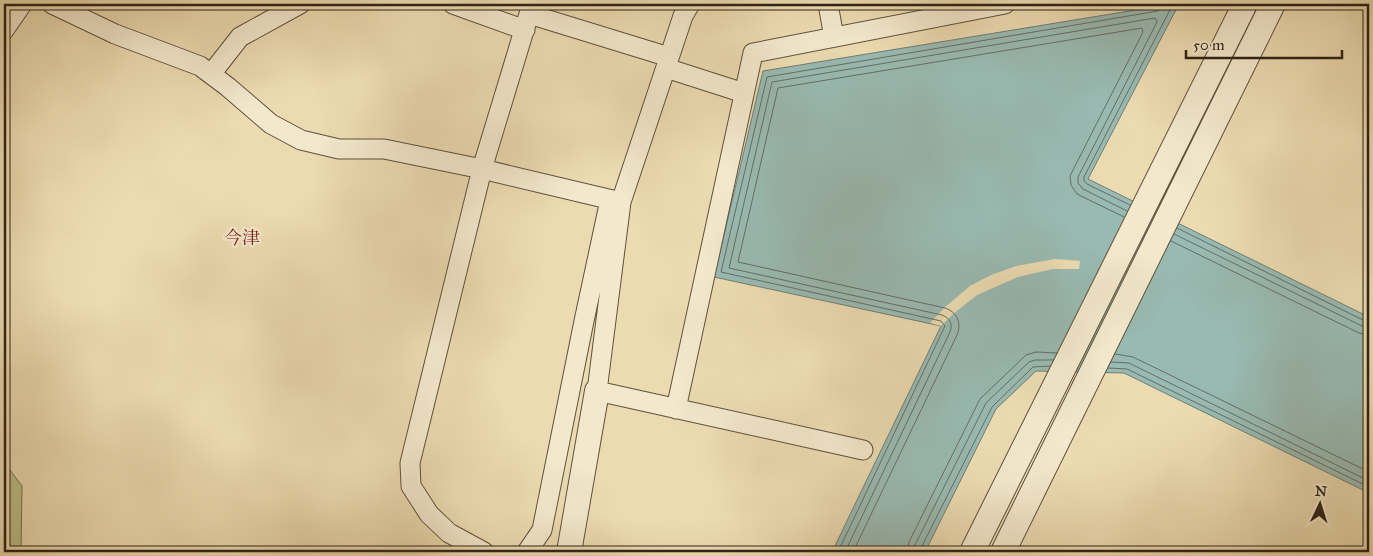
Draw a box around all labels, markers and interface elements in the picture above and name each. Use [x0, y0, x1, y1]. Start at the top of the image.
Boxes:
scale bar [1186, 28, 1342, 60]
text: 50 m [1193, 36, 1225, 54]
district label: 今津 [224, 227, 260, 249]
north arrow [1296, 478, 1346, 528]
text: N [1314, 483, 1328, 500]

